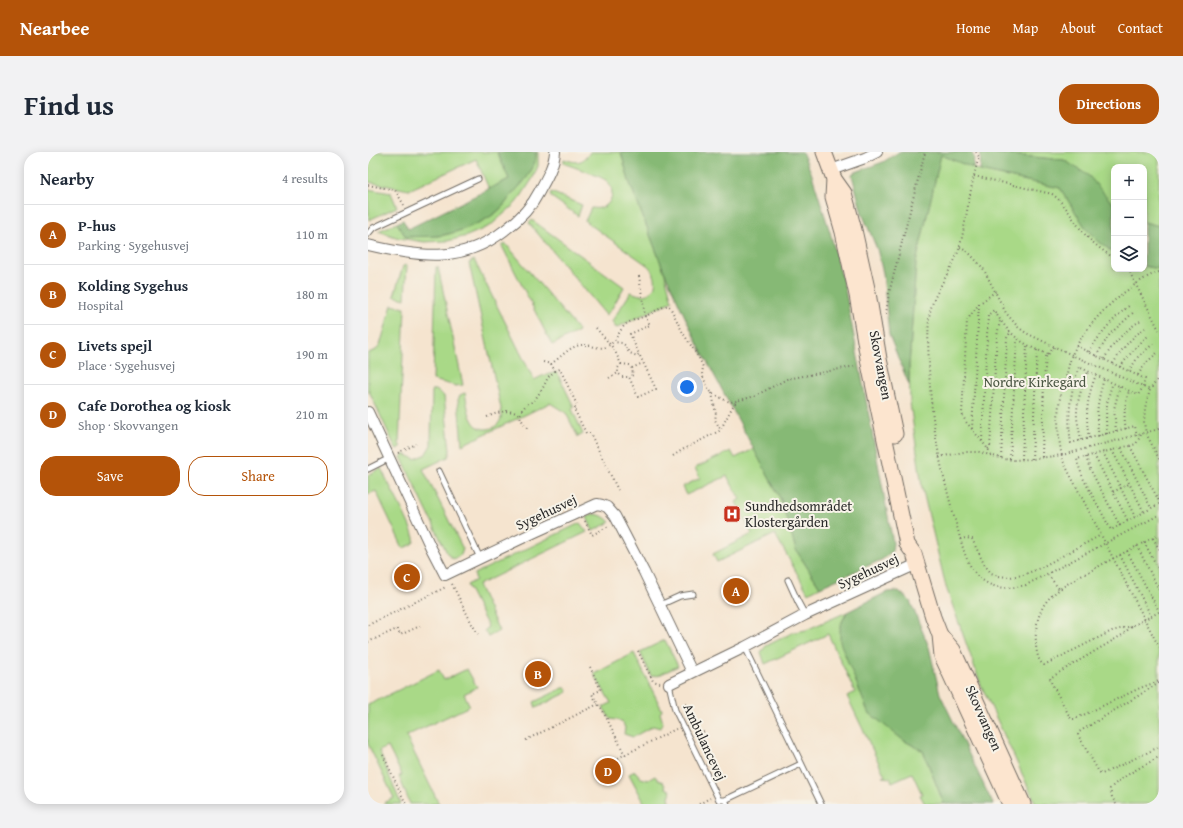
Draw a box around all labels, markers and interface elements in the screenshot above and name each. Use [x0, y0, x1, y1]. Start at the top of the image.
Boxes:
text: Nearbee [20, 14, 90, 42]
text: Home [956, 18, 991, 38]
text: Map [1013, 18, 1038, 38]
text: About [1060, 18, 1096, 38]
text: Contact [1118, 18, 1163, 38]
text: Find us [24, 84, 114, 125]
button: Directions [1059, 84, 1159, 124]
map controls [1111, 164, 1147, 272]
button: + [1111, 164, 1147, 200]
text: Nearby [40, 166, 94, 191]
text: 4 results [282, 169, 328, 188]
button: − [1111, 200, 1147, 236]
text: P-hus [78, 215, 116, 236]
text: A [49, 225, 57, 244]
text: 110 m [296, 225, 328, 244]
text: Parking · Sygehusvej [78, 236, 189, 255]
button: layers [1111, 236, 1147, 272]
text: Kolding Sygehus [78, 275, 188, 296]
text: B [49, 285, 57, 304]
text: 180 m [296, 285, 328, 304]
text: Hospital [78, 296, 123, 315]
street label: Skovvangen [864, 329, 898, 401]
text: Livets spejl [78, 335, 152, 356]
text: C [49, 345, 57, 364]
text: 190 m [296, 345, 328, 364]
text: Place · Sygehusvej [78, 356, 175, 375]
park label: Nordre Kirkegård [984, 372, 1087, 392]
your location [677, 377, 697, 397]
text: Cafe Dorothea og kiosk [78, 395, 231, 416]
text: D [49, 405, 57, 424]
text: 210 m [296, 405, 328, 424]
text: Shop · Skovvangen [78, 416, 178, 435]
button: Save [40, 456, 180, 496]
button: Share [188, 456, 328, 496]
street label: Sygehusvej [512, 489, 580, 535]
place label: Sundhedsområdet Klostergården [745, 496, 852, 532]
hospital icon: Sundhedsområdet Klostergården [722, 504, 742, 524]
street label: Sygehusvej [834, 548, 902, 594]
pin: C [394, 562, 420, 592]
pin: A [723, 576, 749, 606]
pin: B [525, 659, 551, 689]
street label: Skovvangen [961, 682, 1007, 754]
street label: Ambulancevej [678, 700, 732, 784]
pin: D [595, 756, 621, 786]

